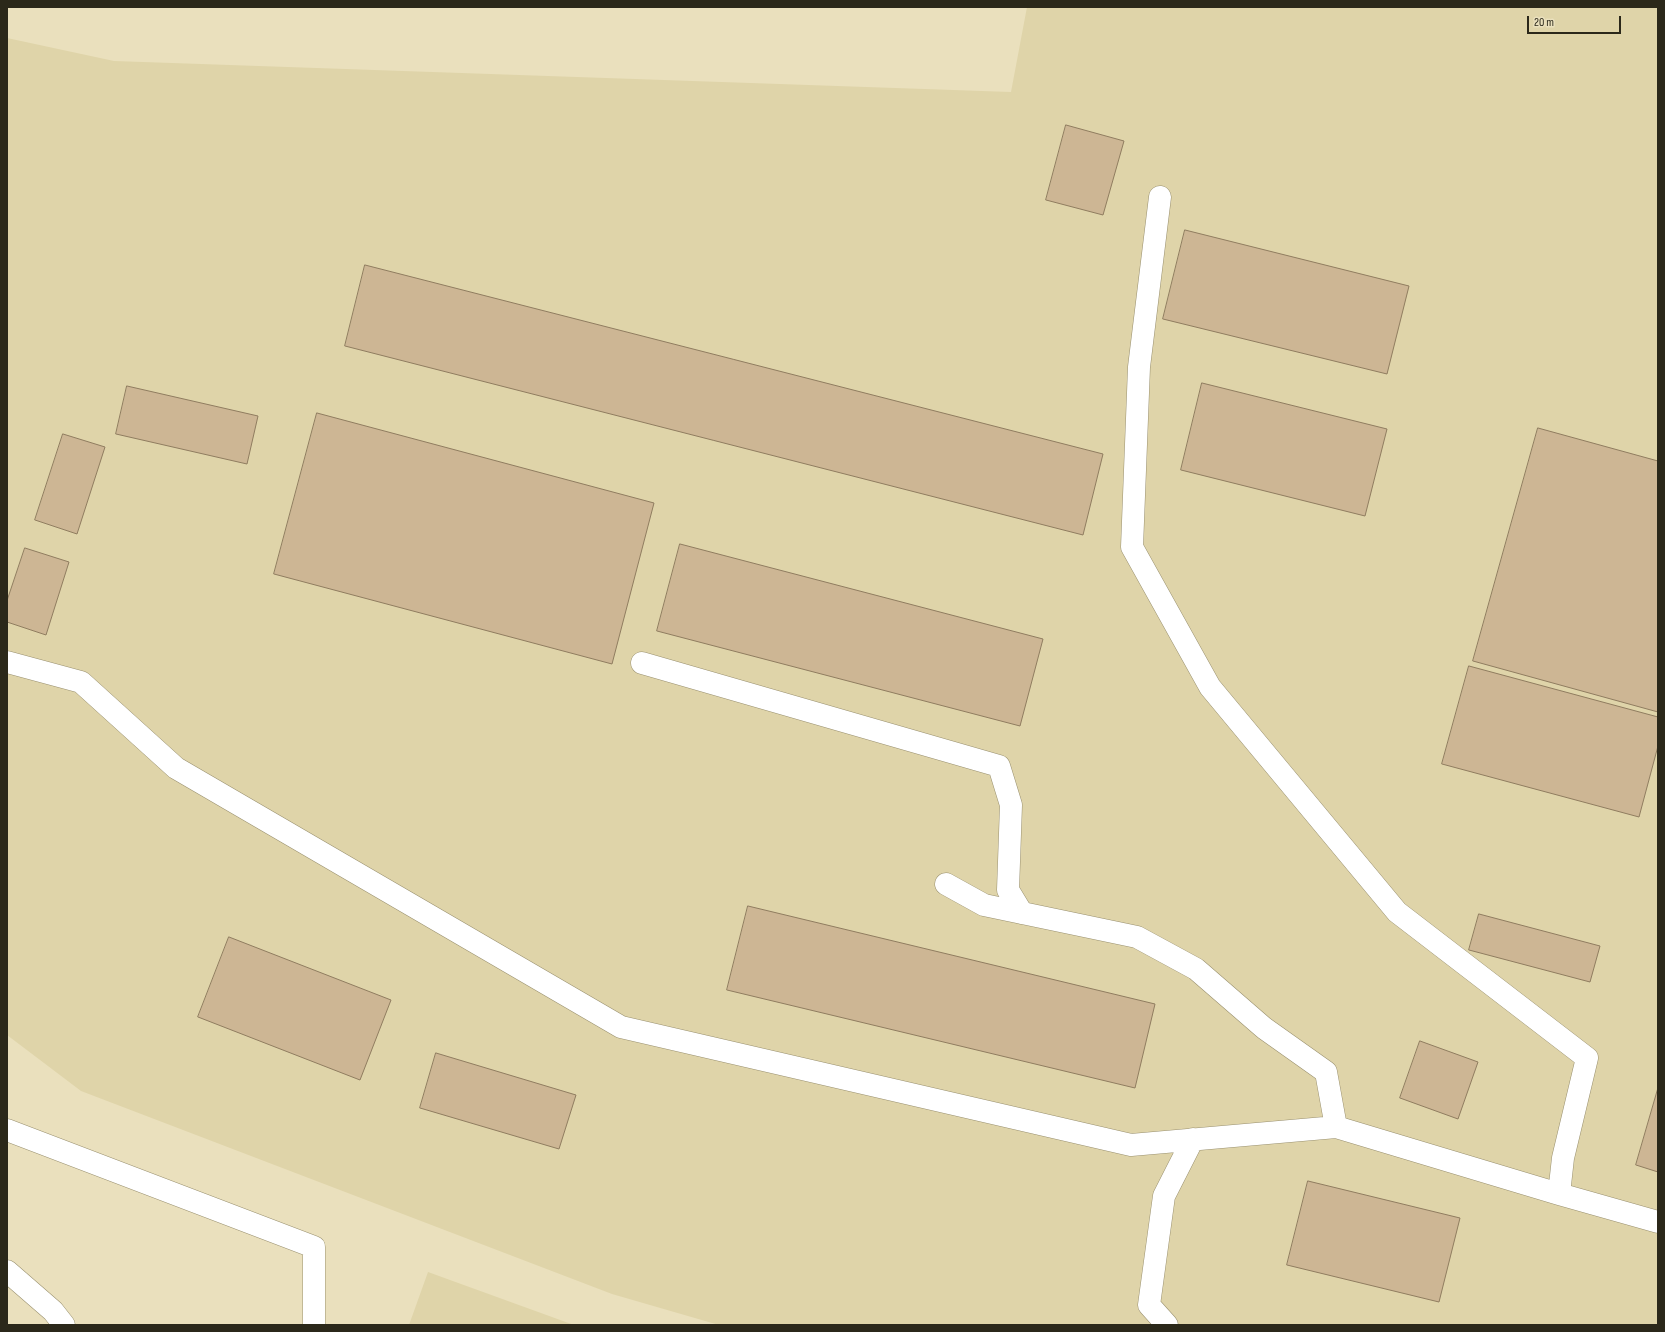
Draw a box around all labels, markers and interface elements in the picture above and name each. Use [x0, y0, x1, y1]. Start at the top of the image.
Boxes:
scale bar [1529, 8, 1623, 34]
text: 20 m [1534, 15, 1554, 30]

